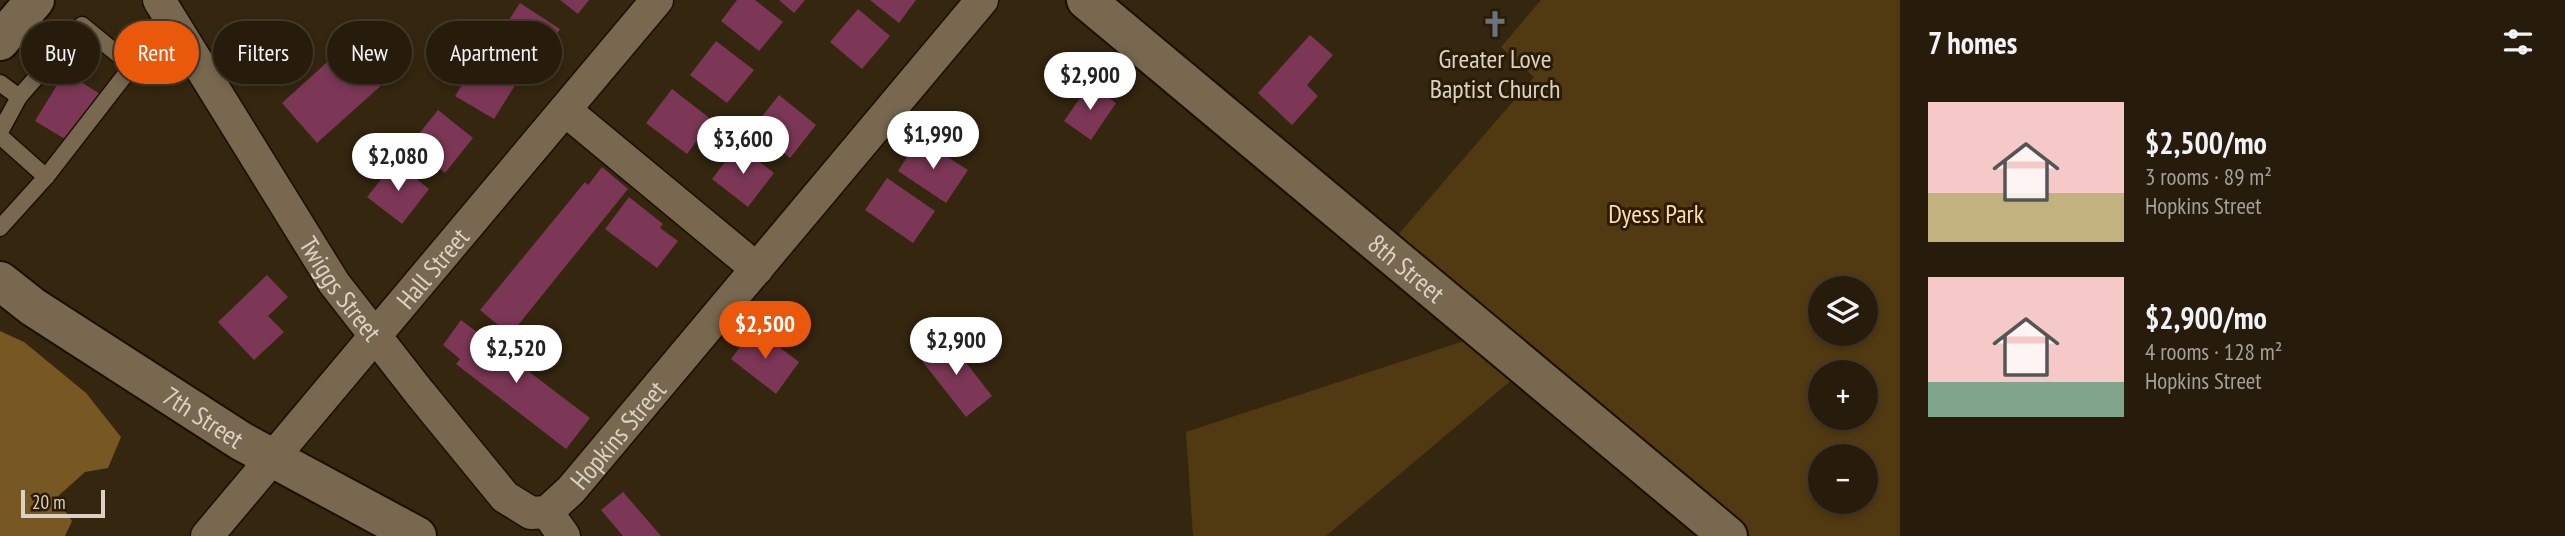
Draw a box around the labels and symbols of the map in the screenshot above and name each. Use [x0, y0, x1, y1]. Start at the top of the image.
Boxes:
church icon: Greater Love Baptist Church [1480, 9, 1510, 39]
place label: Greater Love Baptist Church [1430, 42, 1560, 105]
pin: $2,900 [1033, 52, 1147, 112]
pin: $1,990 [876, 111, 990, 171]
pin: $3,600 [686, 116, 800, 176]
pin: $2,080 [341, 134, 455, 193]
park label: Dyess Park [1608, 197, 1704, 230]
street label: Hall Street [389, 221, 475, 315]
street label: 8th Street [1362, 226, 1452, 309]
street label: Twiggs Street [293, 230, 389, 347]
pin: $2,500 [708, 302, 822, 361]
pin: $2,900 [899, 318, 1013, 377]
pin: $2,520 [459, 326, 573, 385]
street label: Hopkins Street [563, 373, 673, 496]
street label: 7th Street [157, 379, 250, 455]
scale bar [21, 487, 105, 519]

